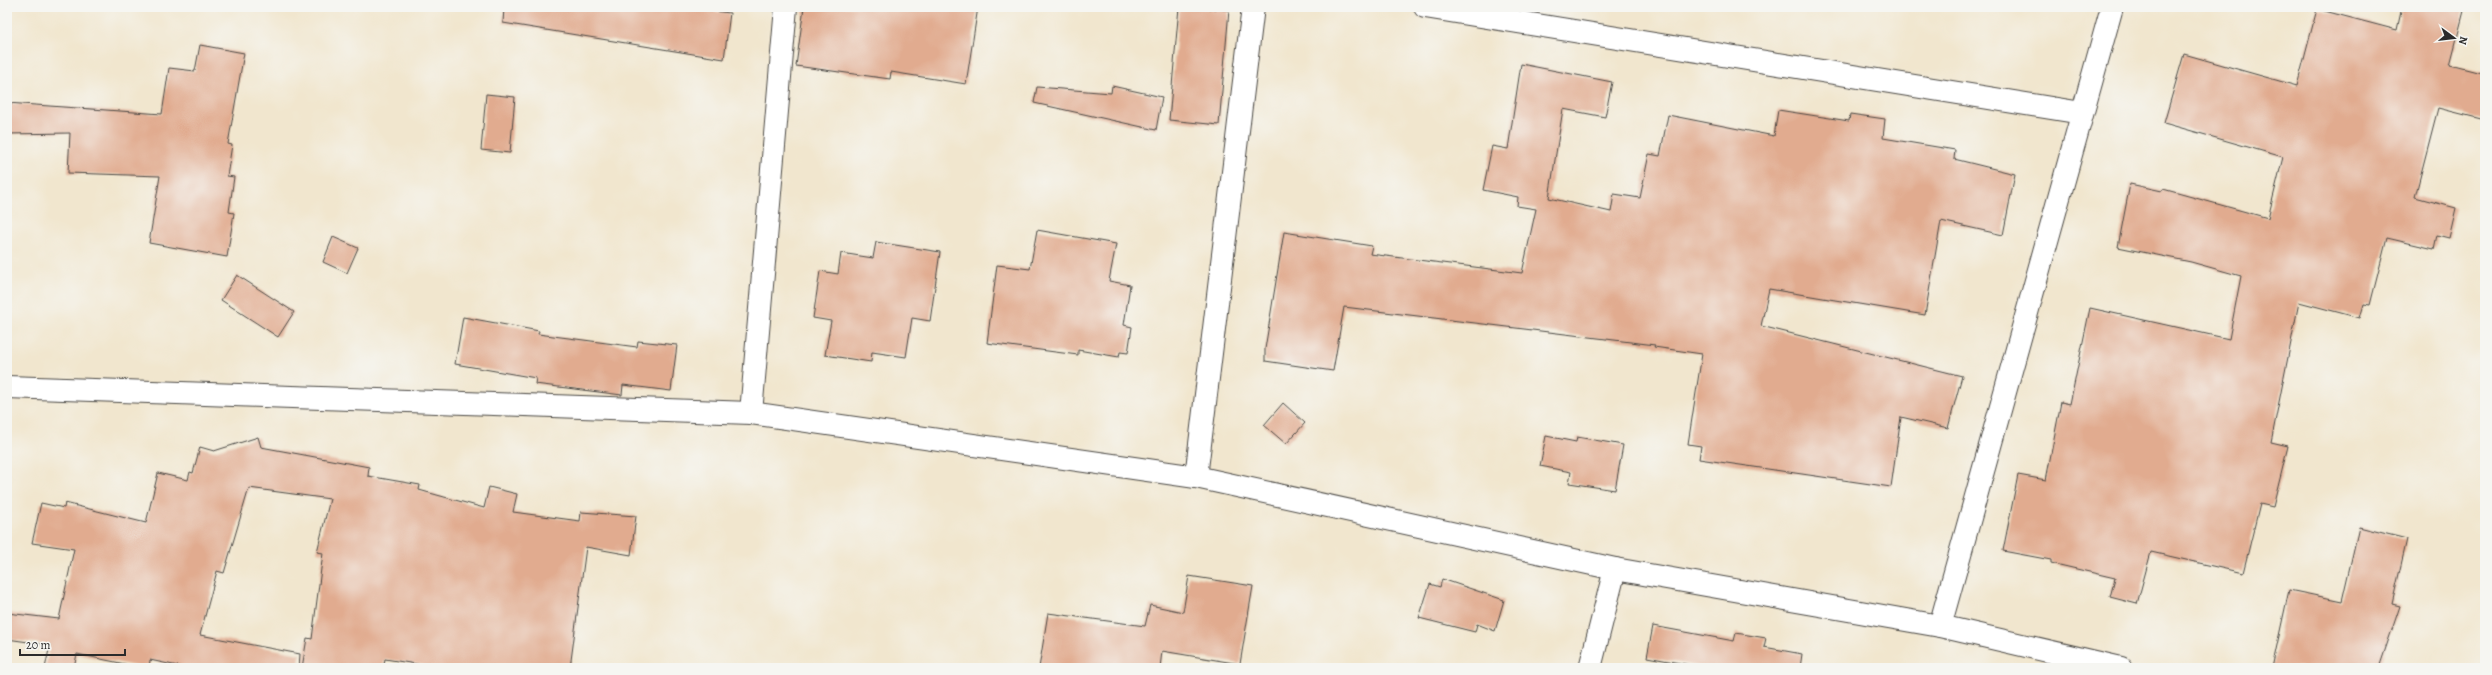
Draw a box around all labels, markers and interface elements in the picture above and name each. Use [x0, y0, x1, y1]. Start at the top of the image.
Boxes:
north arrow [2434, 18, 2474, 58]
text: N [2455, 35, 2471, 46]
scale bar [20, 631, 125, 657]
text: 20 m [26, 637, 50, 653]

